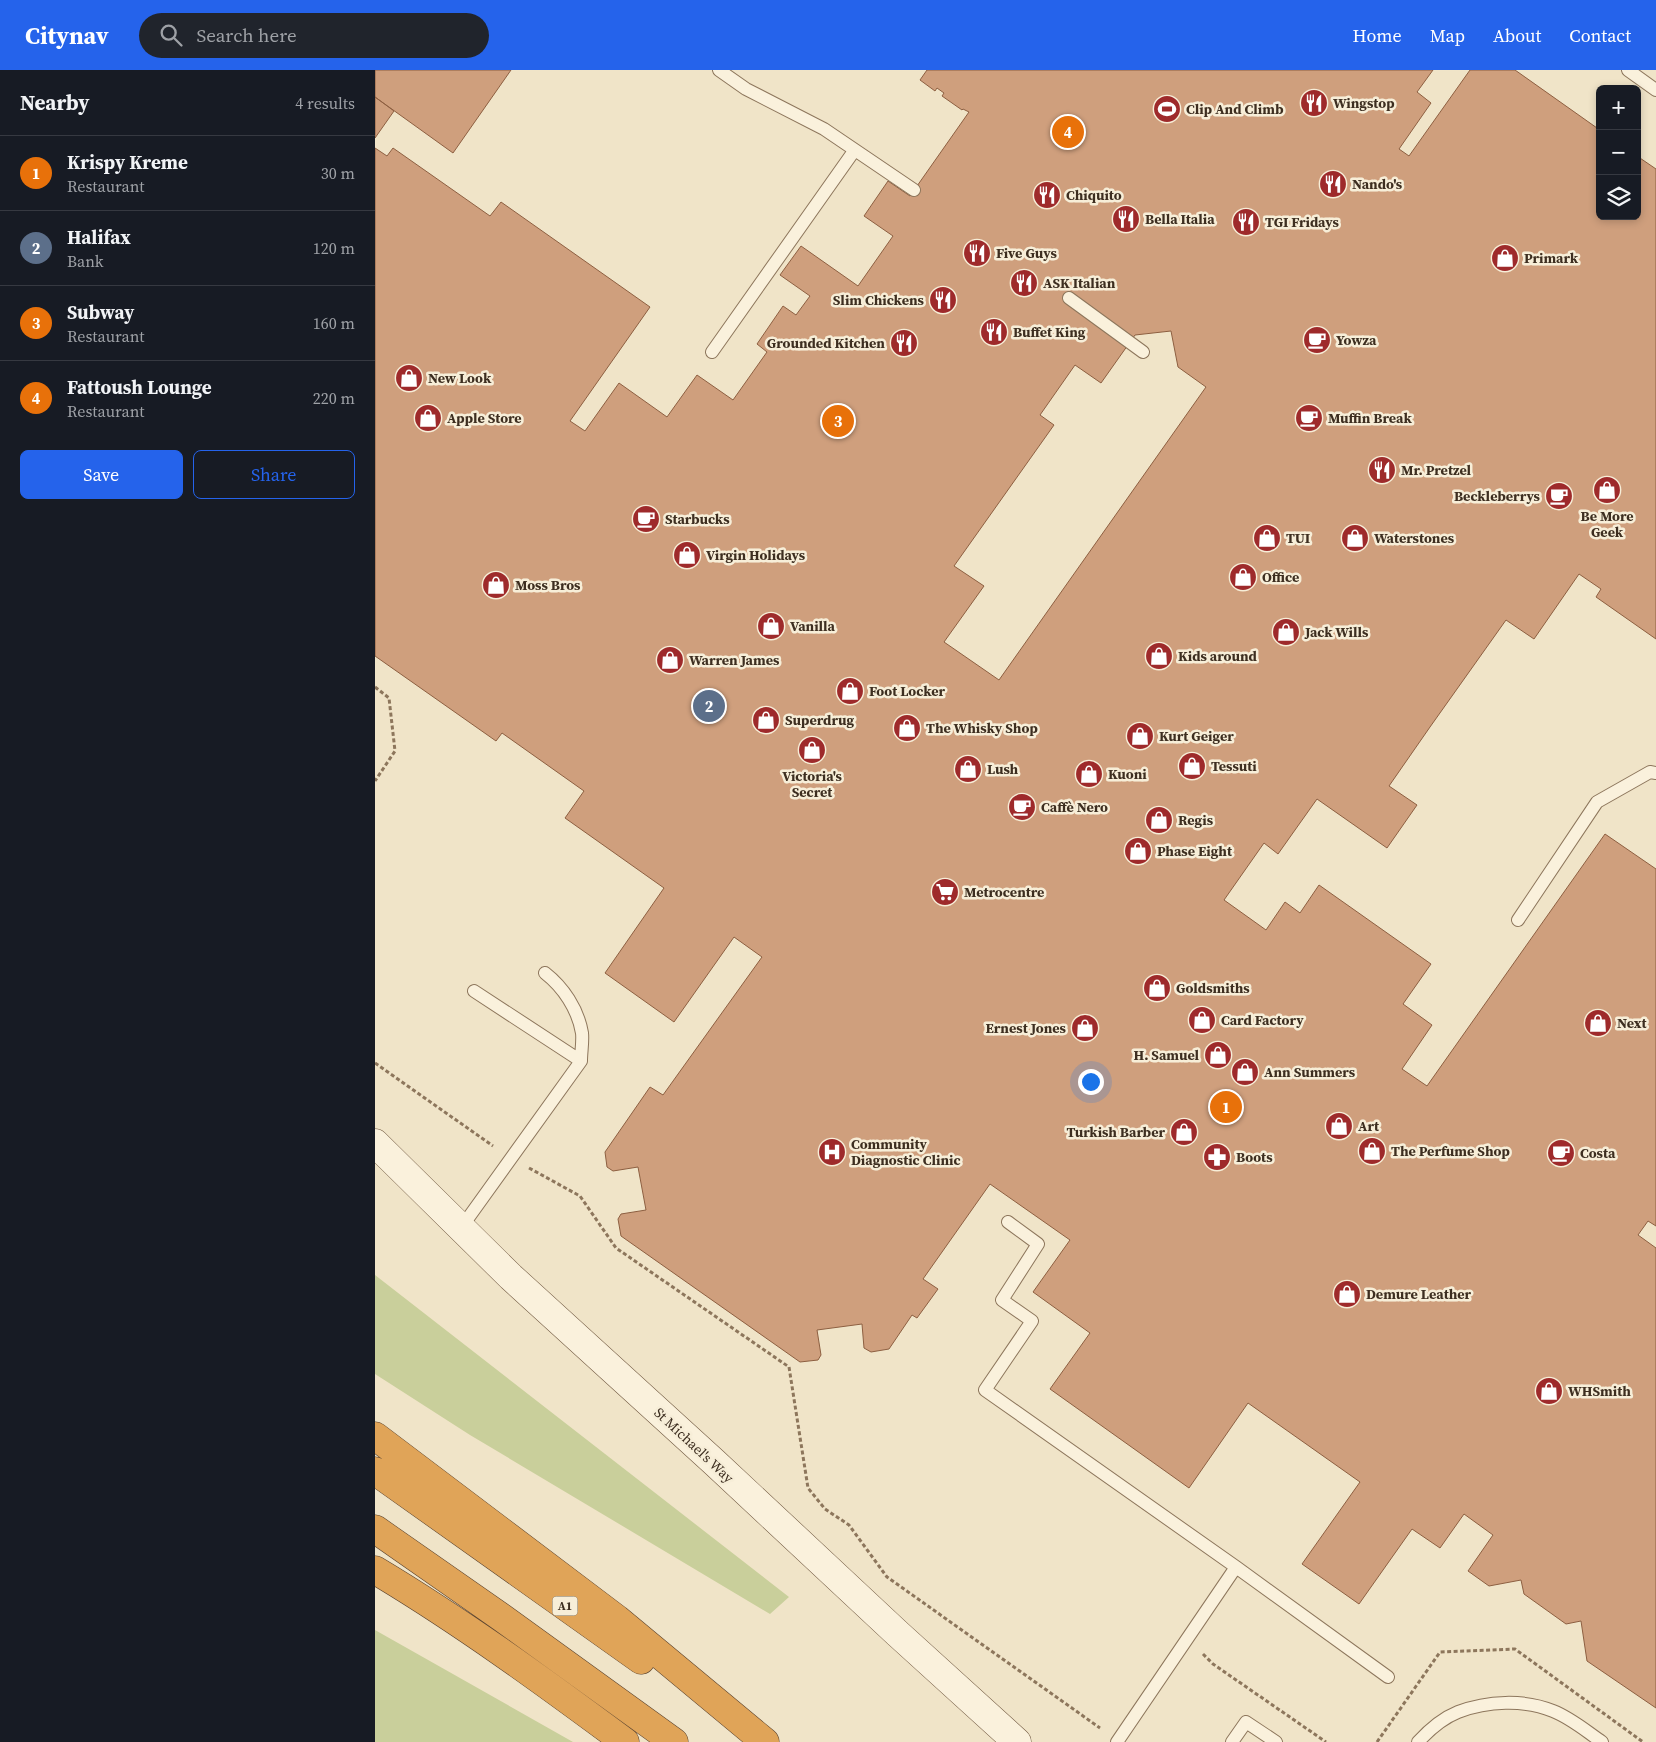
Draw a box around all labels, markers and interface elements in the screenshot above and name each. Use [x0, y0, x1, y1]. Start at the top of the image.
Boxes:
search box [139, 13, 489, 58]
text: Citynav [25, 19, 109, 52]
icon: search [157, 21, 185, 49]
text: Search here [197, 22, 297, 48]
text: Home [1353, 23, 1402, 48]
text: Map [1430, 23, 1465, 48]
text: About [1493, 23, 1541, 48]
text: Contact [1569, 23, 1631, 48]
map controls [1596, 85, 1641, 220]
button: + [1596, 85, 1641, 130]
text: Nearby [20, 88, 90, 117]
restaurant icon: Wingstop [1299, 88, 1329, 118]
text: 4 results [295, 92, 355, 114]
place label: Wingstop [1333, 93, 1395, 113]
sports icon: Clip And Climb [1152, 94, 1182, 124]
place label: Clip And Climb [1186, 99, 1284, 119]
pin: 4 [1052, 113, 1084, 151]
button: − [1596, 130, 1641, 175]
text: Krispy Kreme [67, 149, 188, 175]
text: 1 [32, 162, 40, 184]
text: 30 m [321, 162, 355, 184]
restaurant icon: Nando's [1318, 169, 1348, 199]
place label: Nando's [1352, 174, 1403, 194]
text: Restaurant [67, 175, 145, 197]
button: layers [1596, 175, 1641, 220]
restaurant icon: Chiquito [1032, 180, 1062, 210]
place label: Chiquito [1066, 185, 1122, 205]
restaurant icon: Bella Italia [1111, 204, 1141, 234]
restaurant icon: TGI Fridays [1231, 207, 1261, 237]
place label: Bella Italia [1145, 209, 1215, 229]
place label: TGI Fridays [1265, 212, 1340, 232]
text: Halifax [67, 224, 131, 250]
text: 2 [32, 237, 40, 259]
text: 120 m [313, 237, 355, 259]
restaurant icon: Five Guys [962, 238, 992, 268]
place label: Five Guys [996, 243, 1057, 263]
shop icon: Primark [1490, 243, 1520, 273]
place label: Primark [1524, 248, 1579, 268]
text: Bank [67, 250, 104, 272]
restaurant icon: ASK Italian [1009, 268, 1039, 298]
place label: ASK Italian [1043, 273, 1116, 293]
restaurant icon: Slim Chickens [928, 285, 958, 315]
place label: Slim Chickens [833, 290, 925, 310]
text: Subway [67, 299, 135, 325]
text: 3 [32, 312, 40, 334]
text: 160 m [313, 312, 355, 334]
restaurant icon: Buffet King [979, 317, 1009, 347]
place label: Buffet King [1013, 322, 1086, 342]
text: Restaurant [67, 325, 145, 347]
cafe icon: Yowza [1302, 325, 1332, 355]
restaurant icon: Grounded Kitchen [889, 328, 919, 358]
place label: Yowza [1336, 330, 1377, 350]
place label: Grounded Kitchen [767, 333, 885, 353]
shop icon: New Look [394, 363, 424, 393]
place label: New Look [428, 368, 492, 388]
text: Fattoush Lounge [67, 374, 212, 400]
text: 4 [32, 387, 40, 409]
text: 220 m [313, 387, 355, 409]
text: Restaurant [67, 400, 145, 422]
pin: 3 [822, 402, 854, 440]
shop icon: Apple Store [413, 403, 443, 433]
cafe icon: Muffin Break [1294, 403, 1324, 433]
place label: Apple Store [447, 408, 522, 428]
place label: Muffin Break [1328, 408, 1412, 428]
button: Save [20, 450, 183, 499]
button: Share [193, 450, 355, 499]
restaurant icon: Mr. Pretzel [1367, 455, 1397, 485]
place label: Mr. Pretzel [1401, 460, 1472, 480]
shop icon: Be More Geek [1592, 475, 1622, 505]
cafe icon: Beckleberrys [1544, 481, 1574, 511]
place label: Beckleberrys [1454, 486, 1541, 506]
cafe icon: Starbucks [631, 504, 661, 534]
place label: Be More Geek [1580, 506, 1634, 542]
place label: Starbucks [665, 509, 730, 529]
shop icon: TUI [1252, 523, 1282, 553]
shop icon: Waterstones [1340, 523, 1370, 553]
place label: TUI [1286, 528, 1310, 548]
place label: Waterstones [1374, 528, 1455, 548]
shop icon: Virgin Holidays [672, 540, 702, 570]
place label: Virgin Holidays [706, 545, 806, 565]
shop icon: Office [1228, 562, 1258, 592]
place label: Office [1262, 567, 1299, 587]
shop icon: Moss Bros [481, 570, 511, 600]
place label: Moss Bros [515, 575, 581, 595]
shop icon: Vanilla [756, 611, 786, 641]
place label: Vanilla [790, 616, 835, 636]
shop icon: Jack Wills [1271, 617, 1301, 647]
place label: Jack Wills [1304, 622, 1369, 642]
shop icon: Kids around [1144, 641, 1174, 671]
shop icon: Warren James [655, 645, 685, 675]
place label: Kids around [1178, 646, 1258, 666]
place label: Warren James [689, 650, 780, 670]
shop icon: Foot Locker [835, 676, 865, 706]
place label: Foot Locker [869, 681, 946, 701]
pin: 2 [693, 687, 725, 725]
shop icon: Superdrug [751, 705, 781, 735]
place label: Superdrug [785, 710, 854, 730]
shop icon: The Whisky Shop [892, 713, 922, 743]
place label: The Whisky Shop [926, 718, 1038, 738]
shop icon: Kurt Geiger [1125, 721, 1155, 751]
place label: Kurt Geiger [1159, 726, 1234, 746]
shop icon: Victoria's Secret [797, 735, 827, 765]
shop icon: Tessuti [1177, 751, 1207, 781]
shop icon: Lush [953, 754, 983, 784]
place label: Tessuti [1211, 756, 1257, 776]
place label: Lush [987, 759, 1019, 779]
shop icon: Kuoni [1074, 759, 1104, 789]
place label: Kuoni [1108, 764, 1147, 784]
place label: Victoria's Secret [782, 766, 842, 802]
cafe icon: Caffè Nero [1007, 792, 1037, 822]
place label: Caffè Nero [1041, 797, 1108, 817]
shop icon: Regis [1144, 805, 1174, 835]
place label: Regis [1178, 810, 1214, 830]
shop icon: Phase Eight [1123, 836, 1153, 866]
place label: Phase Eight [1157, 841, 1233, 861]
supermarket icon: Metrocentre [930, 877, 960, 907]
place label: Metrocentre [964, 882, 1044, 902]
shop icon: Goldsmiths [1142, 973, 1172, 1003]
place label: Goldsmiths [1176, 978, 1250, 998]
shop icon: Card Factory [1187, 1005, 1217, 1035]
shop icon: Next [1583, 1008, 1613, 1038]
place label: Card Factory [1221, 1010, 1304, 1030]
shop icon: Ernest Jones [1070, 1013, 1100, 1043]
place label: Next [1617, 1013, 1647, 1033]
place label: Ernest Jones [986, 1018, 1067, 1038]
shop icon: H. Samuel [1203, 1040, 1233, 1070]
place label: H. Samuel [1133, 1045, 1199, 1065]
shop icon: Ann Summers [1230, 1057, 1260, 1087]
place label: Ann Summers [1264, 1062, 1356, 1082]
your location [1078, 1069, 1104, 1095]
pin: 1 [1210, 1088, 1242, 1126]
shop icon: Art [1324, 1111, 1354, 1141]
place label: Art [1358, 1116, 1380, 1136]
shop icon: Turkish Barber [1169, 1117, 1199, 1147]
place label: Turkish Barber [1066, 1122, 1165, 1142]
place label: Community Diagnostic Clinic [851, 1134, 961, 1170]
shop icon: The Perfume Shop [1357, 1136, 1387, 1166]
hospital icon: Community Diagnostic Clinic [817, 1137, 847, 1167]
cafe icon: Costa [1546, 1138, 1576, 1168]
place label: The Perfume Shop [1391, 1141, 1510, 1161]
pharmacy icon: Boots [1202, 1142, 1232, 1172]
place label: Costa [1580, 1143, 1616, 1163]
place label: Boots [1236, 1147, 1273, 1167]
shop icon: Demure Leather [1332, 1279, 1362, 1309]
place label: Demure Leather [1366, 1284, 1472, 1304]
shop icon: WHSmith [1534, 1376, 1564, 1406]
place label: WHSmith [1568, 1381, 1631, 1401]
street label: St Michael's Way [650, 1403, 739, 1488]
road number: A1 [553, 1596, 577, 1615]

